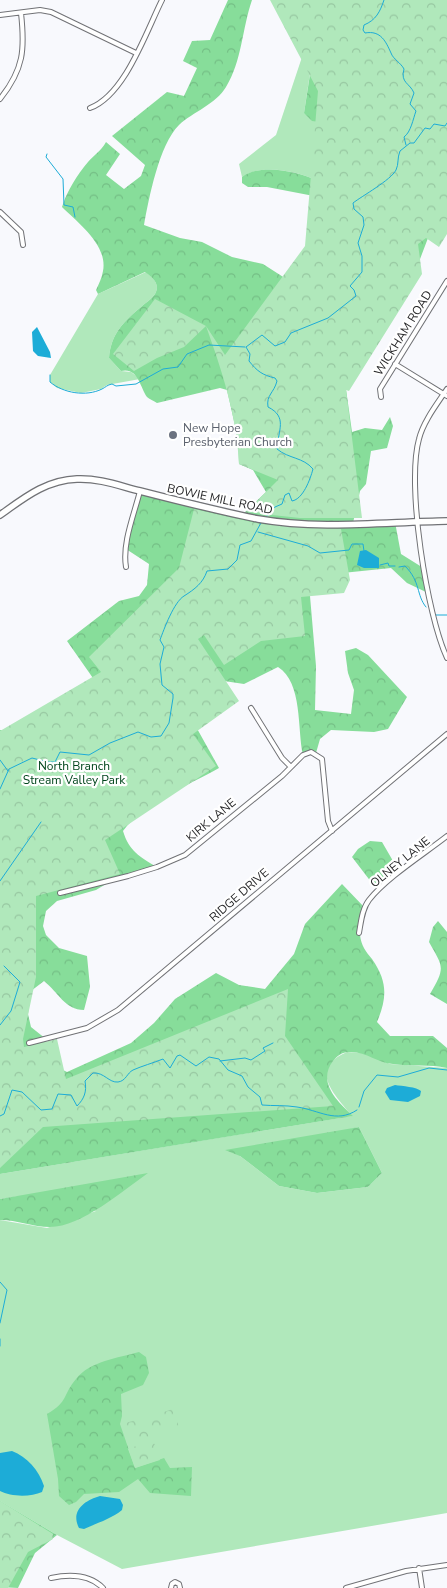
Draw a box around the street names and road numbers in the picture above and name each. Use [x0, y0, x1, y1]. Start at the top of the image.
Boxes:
street label: WICKHAM ROAD [370, 287, 436, 379]
street label: BOWIE MILL ROAD [166, 480, 274, 518]
street label: KIRK LANE [183, 795, 239, 845]
street label: OLNEY LANE [367, 833, 433, 891]
street label: RIDGE DRIVE [206, 865, 272, 925]

